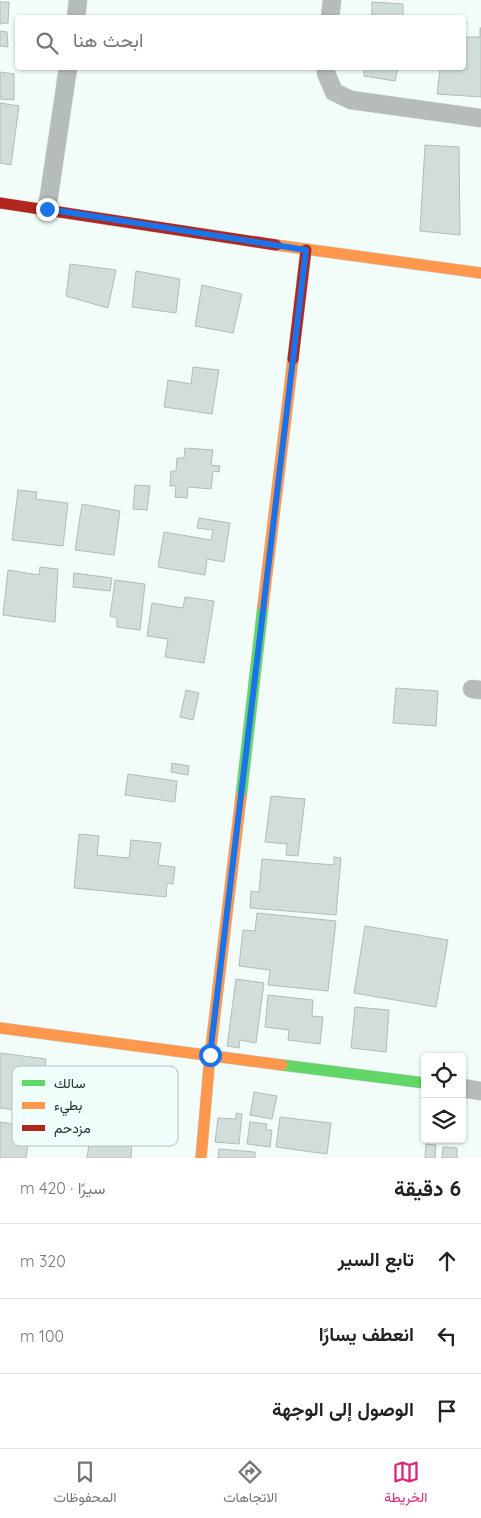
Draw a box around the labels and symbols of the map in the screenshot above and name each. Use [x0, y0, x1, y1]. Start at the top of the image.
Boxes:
route end [36, 198, 59, 221]
route start [199, 1044, 222, 1067]
legend [12, 1066, 178, 1146]
text: سالك [54, 1074, 85, 1092]
text: بطيء [54, 1096, 82, 1117]
text: مزدحم [54, 1119, 91, 1137]

